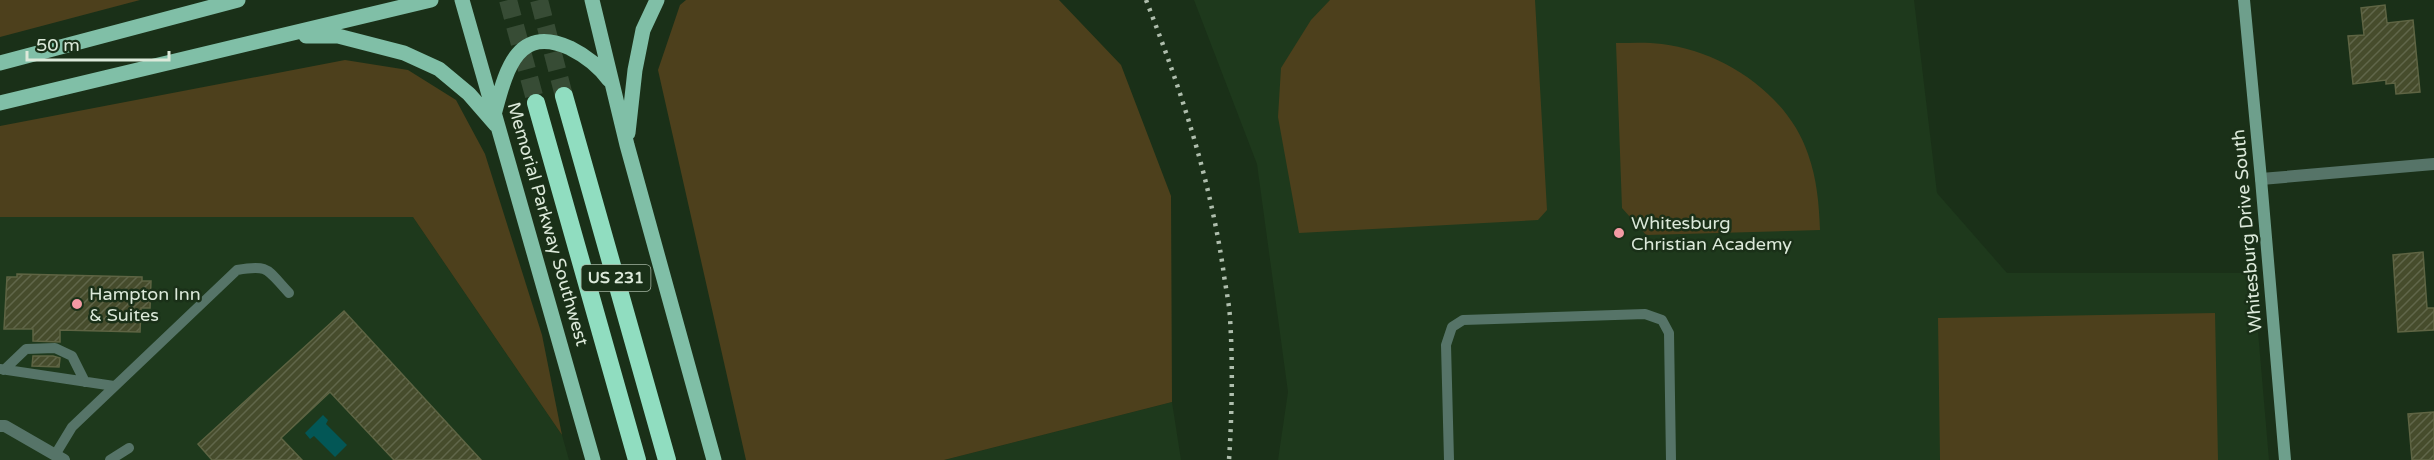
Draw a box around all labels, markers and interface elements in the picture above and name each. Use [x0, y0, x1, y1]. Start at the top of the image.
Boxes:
scale bar [27, 24, 170, 62]
text: 50 m [36, 34, 80, 56]
street label: Memorial Parkway Southwest [503, 99, 593, 349]
street label: Whitesburg Drive South [2227, 128, 2267, 334]
place label: Whitesburg Christian Academy [1631, 212, 1792, 255]
marker: Whitesburg Christian Academy [1612, 226, 1626, 240]
road number: US 231 [582, 265, 650, 291]
place label: Hampton Inn & Suites [89, 283, 201, 326]
marker: Hampton Inn & Suites [70, 297, 84, 311]

